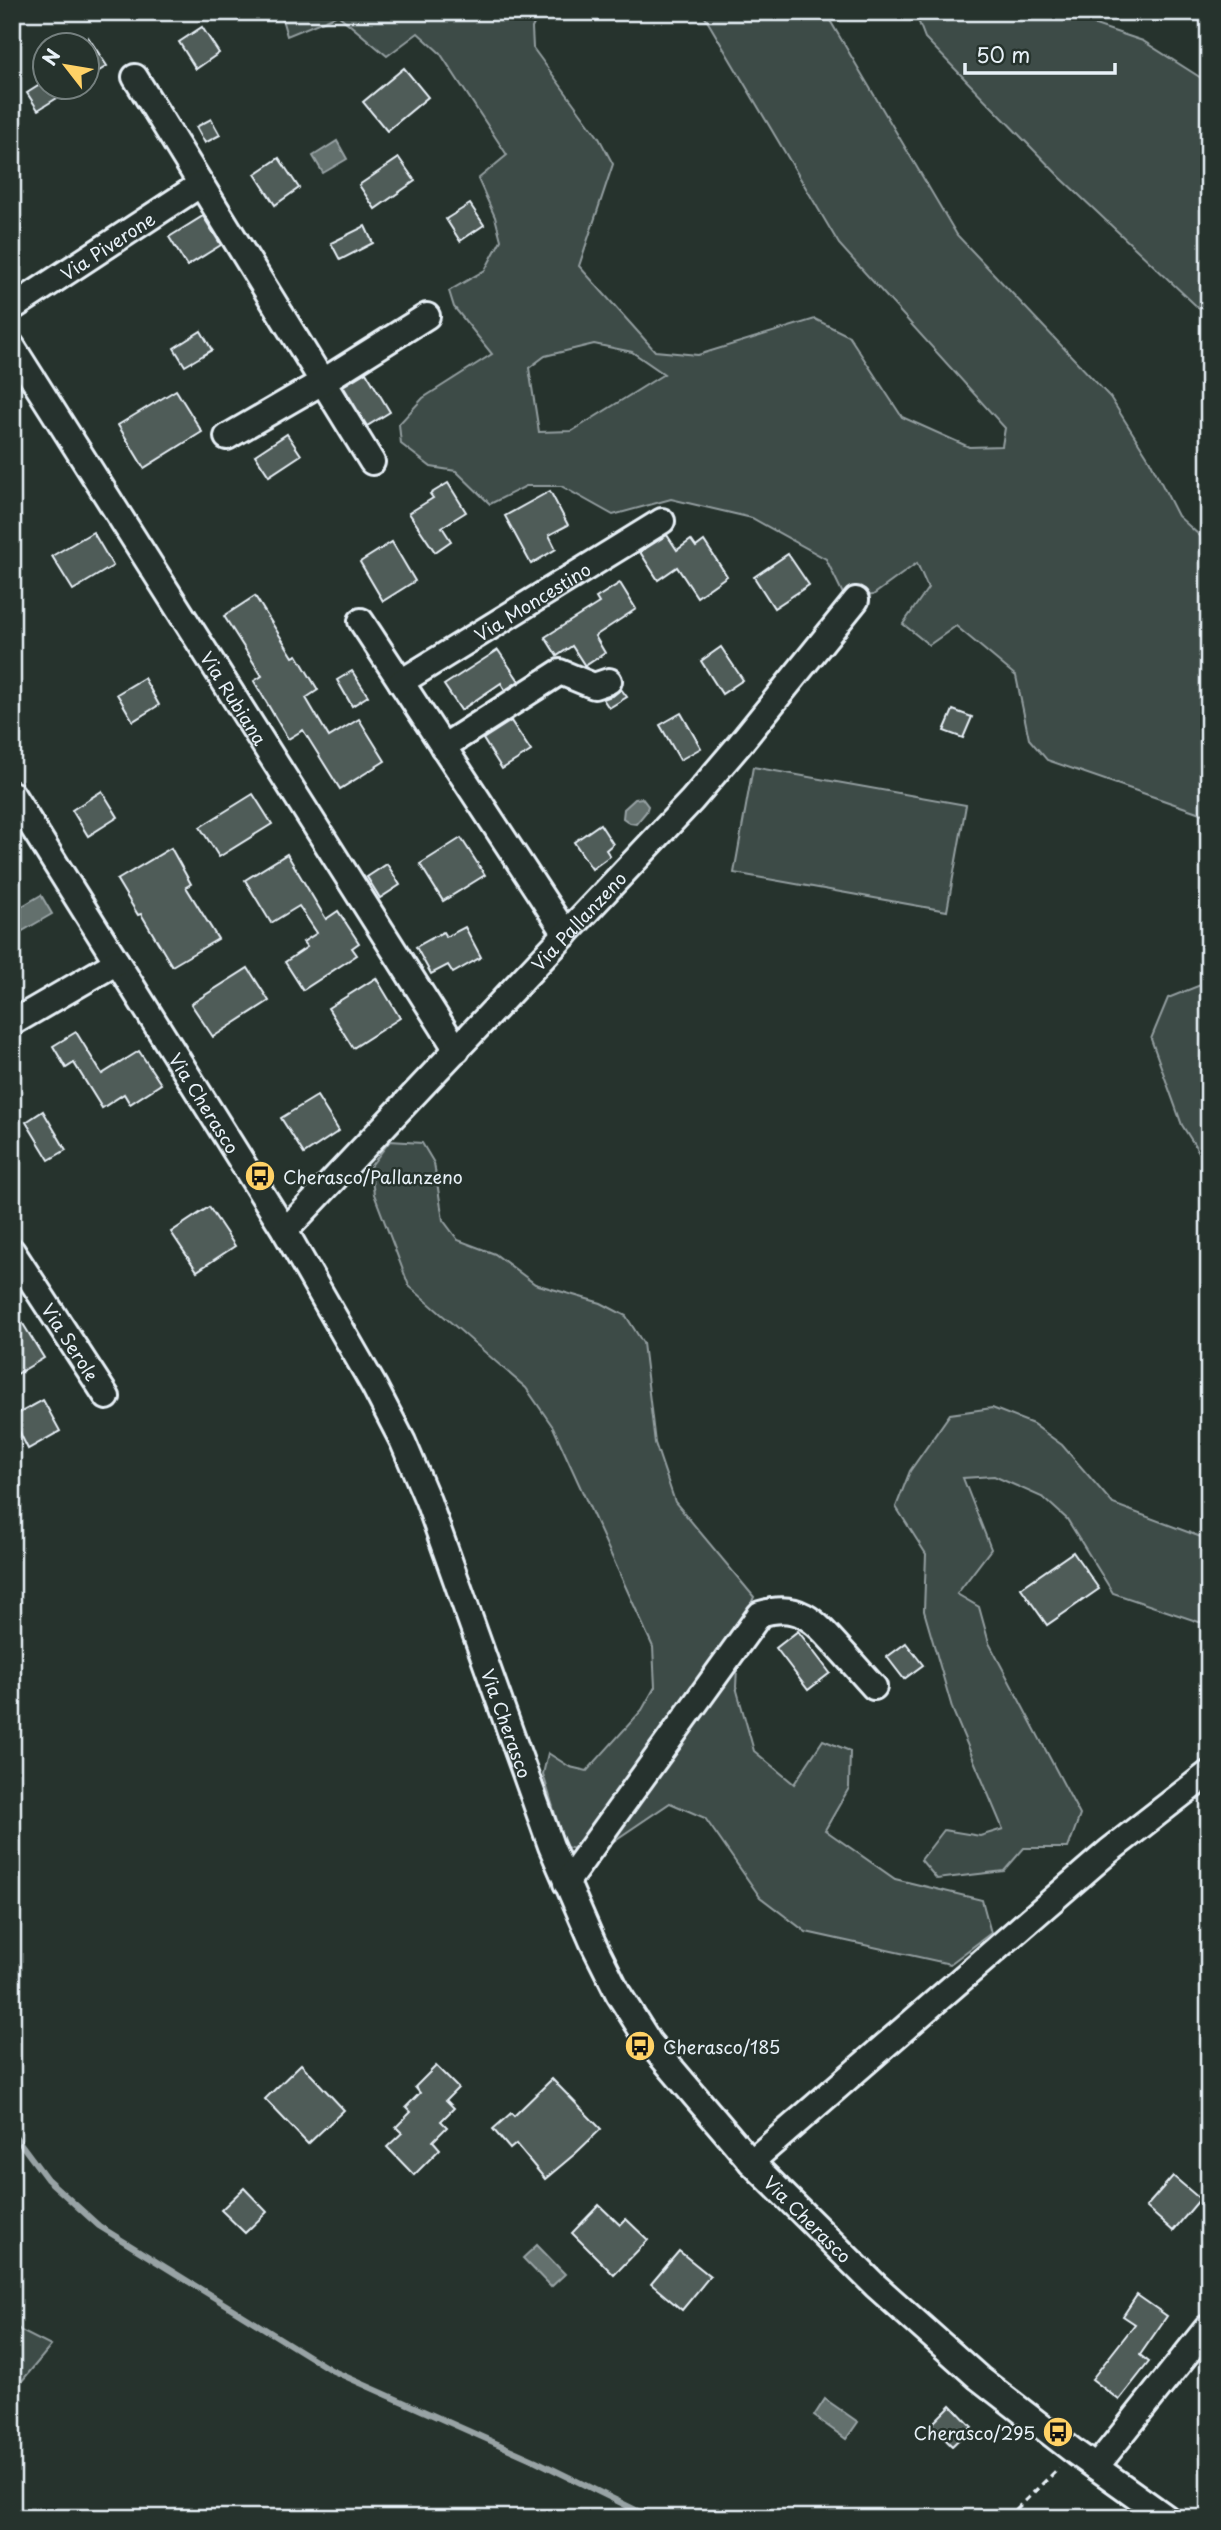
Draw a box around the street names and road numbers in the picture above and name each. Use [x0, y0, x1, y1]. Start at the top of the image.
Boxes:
street label: Via Piverone [55, 204, 160, 286]
street label: Via Moncestino [469, 555, 595, 647]
street label: Via Rubiana [194, 645, 275, 750]
street label: Via Pallanzeno [524, 865, 632, 976]
street label: Via Cherasco [163, 1047, 247, 1158]
street label: Via Serole [36, 1297, 106, 1386]
street label: Via Cherasco [475, 1665, 539, 1782]
street label: Via Cherasco [758, 2169, 858, 2269]

